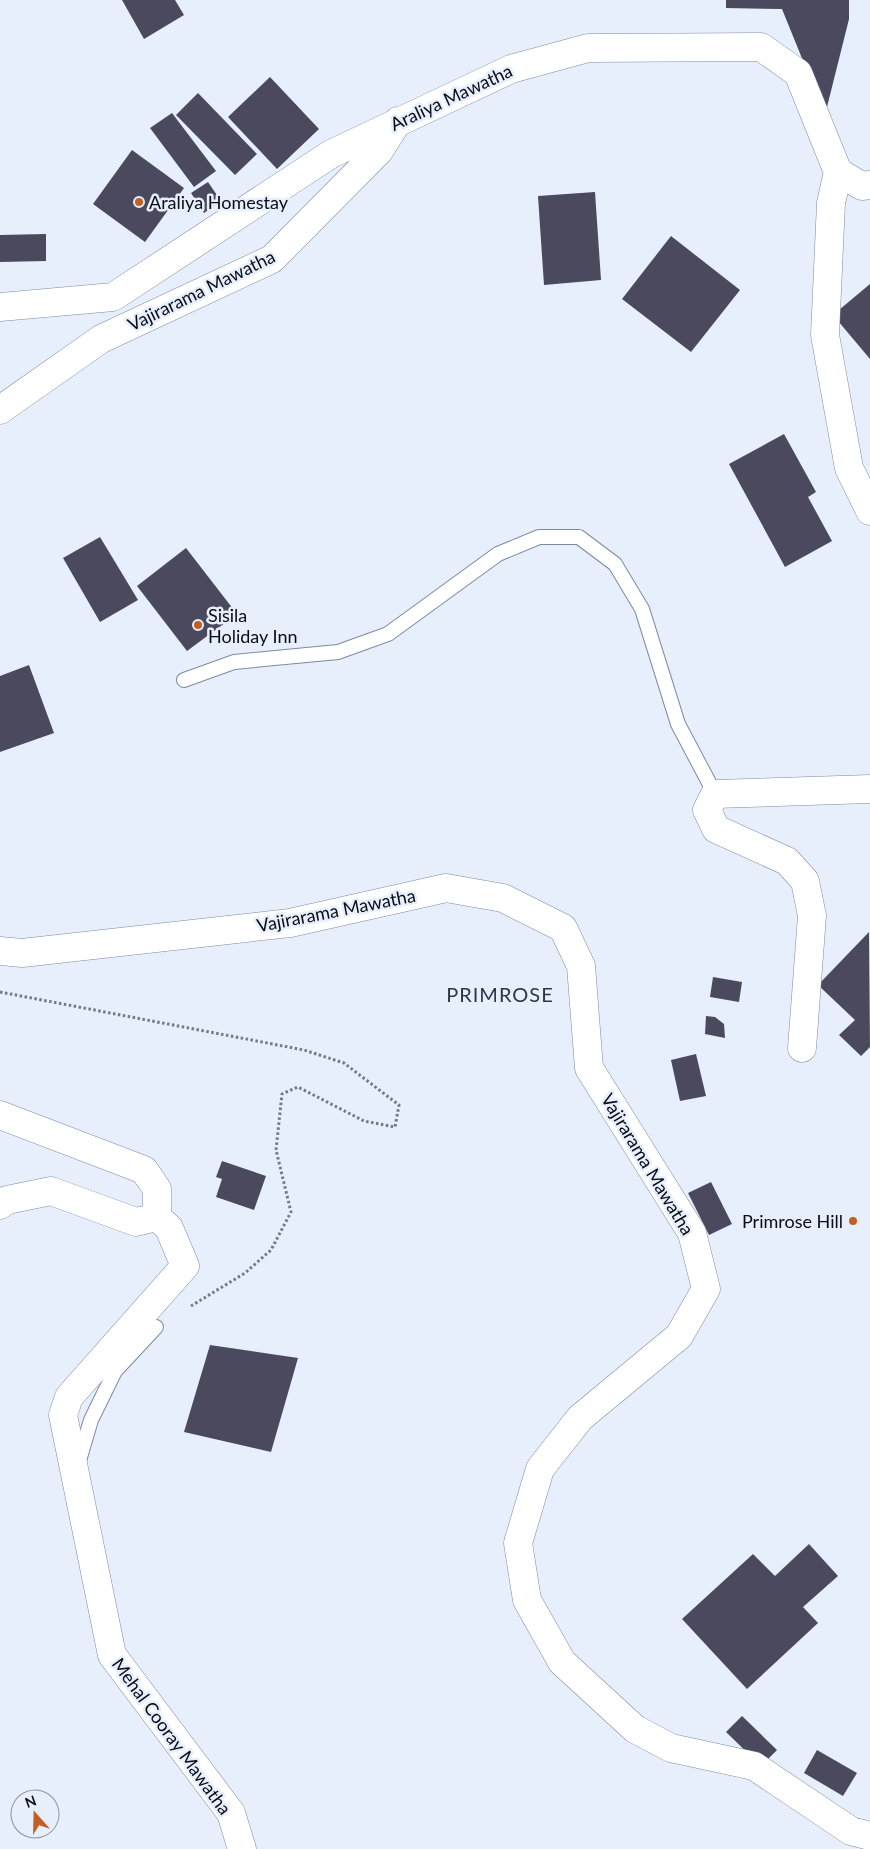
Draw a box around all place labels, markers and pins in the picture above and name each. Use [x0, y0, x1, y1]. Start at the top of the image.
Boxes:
place label: Araliya Homestay [149, 191, 289, 213]
marker: Araliya Homestay [133, 196, 145, 208]
place label: Sisila Holiday Inn [208, 604, 298, 647]
marker: Sisila Holiday Inn [192, 619, 204, 631]
place label: Primrose Hill [742, 1210, 843, 1232]
marker: Primrose Hill [847, 1215, 859, 1227]

